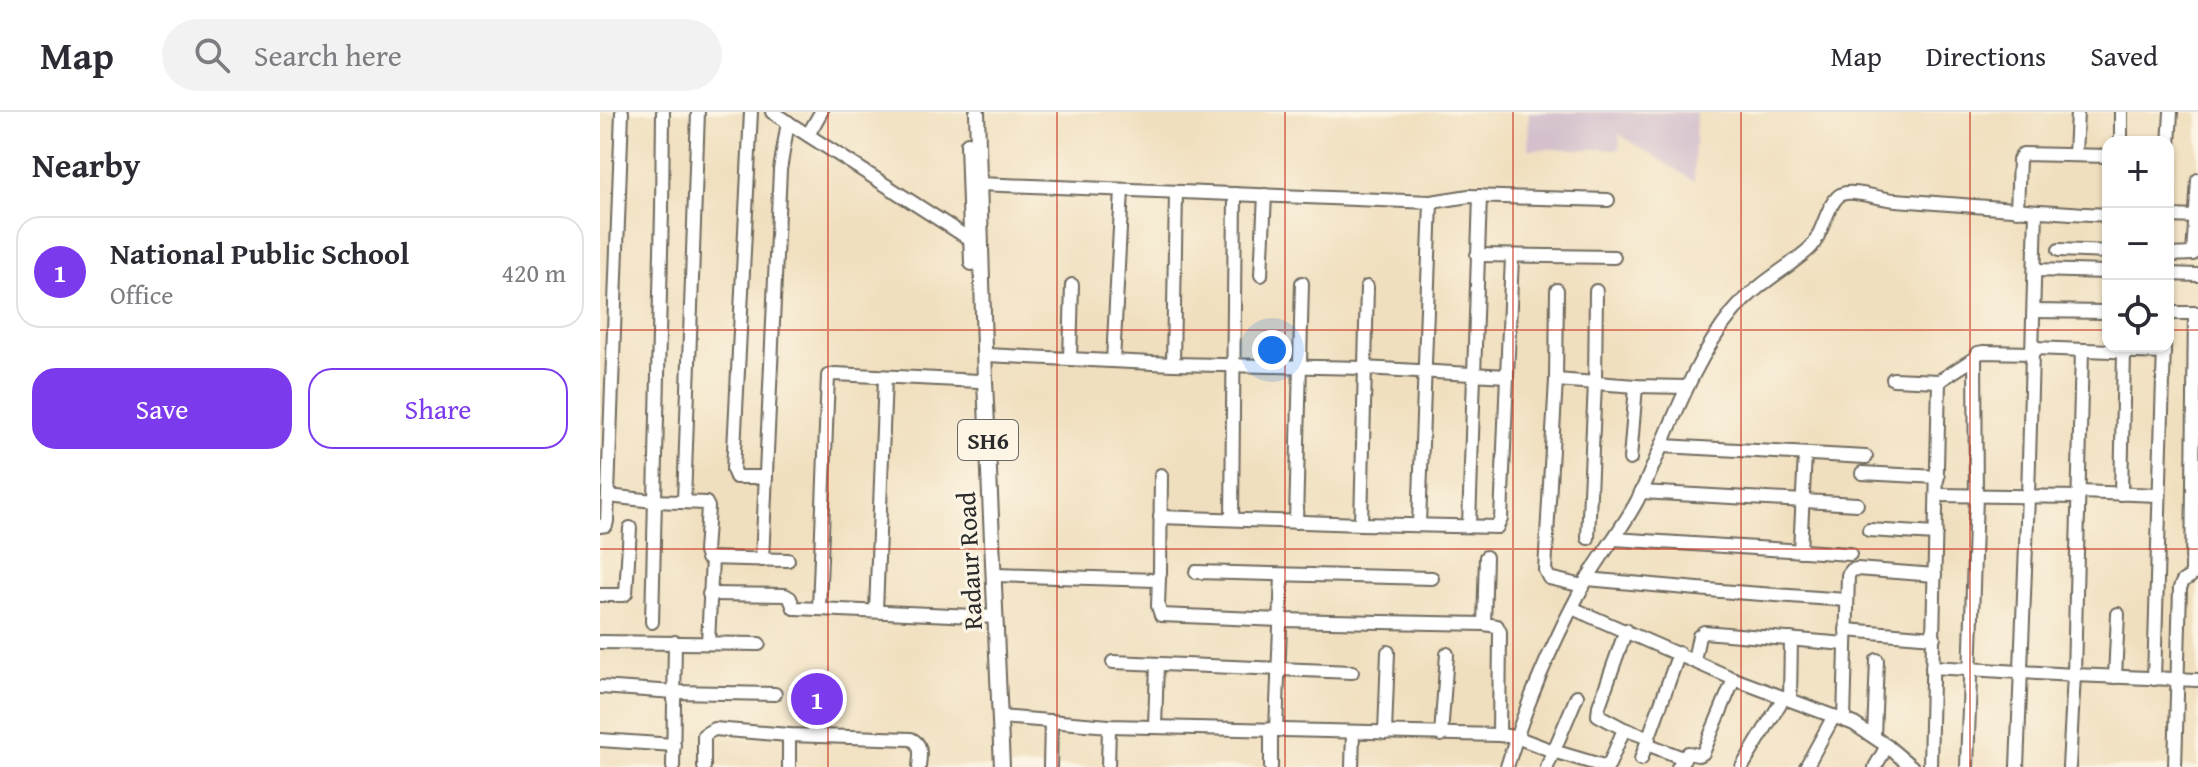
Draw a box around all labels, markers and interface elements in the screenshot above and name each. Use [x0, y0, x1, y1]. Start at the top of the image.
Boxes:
search box [162, 19, 722, 91]
text: Map [40, 27, 114, 83]
icon: search [190, 33, 234, 77]
text: Search here [254, 33, 402, 77]
text: Map [1830, 35, 1882, 76]
text: Directions [1926, 35, 2046, 76]
text: Saved [2090, 35, 2158, 76]
map controls [2102, 136, 2174, 352]
button: + [2102, 136, 2174, 208]
text: Nearby [32, 140, 141, 189]
button: − [2102, 208, 2174, 280]
text: National Public School [110, 231, 409, 275]
text: 1 [53, 253, 67, 292]
text: 420 m [501, 253, 566, 292]
text: Office [110, 275, 174, 314]
button: locate [2102, 280, 2174, 352]
your location [1252, 330, 1292, 370]
button: Save [32, 368, 292, 449]
button: Share [308, 368, 568, 449]
road number: SH6 [958, 420, 1018, 460]
street label: Radaur Road [946, 491, 992, 631]
pin: 1 [791, 669, 843, 729]

